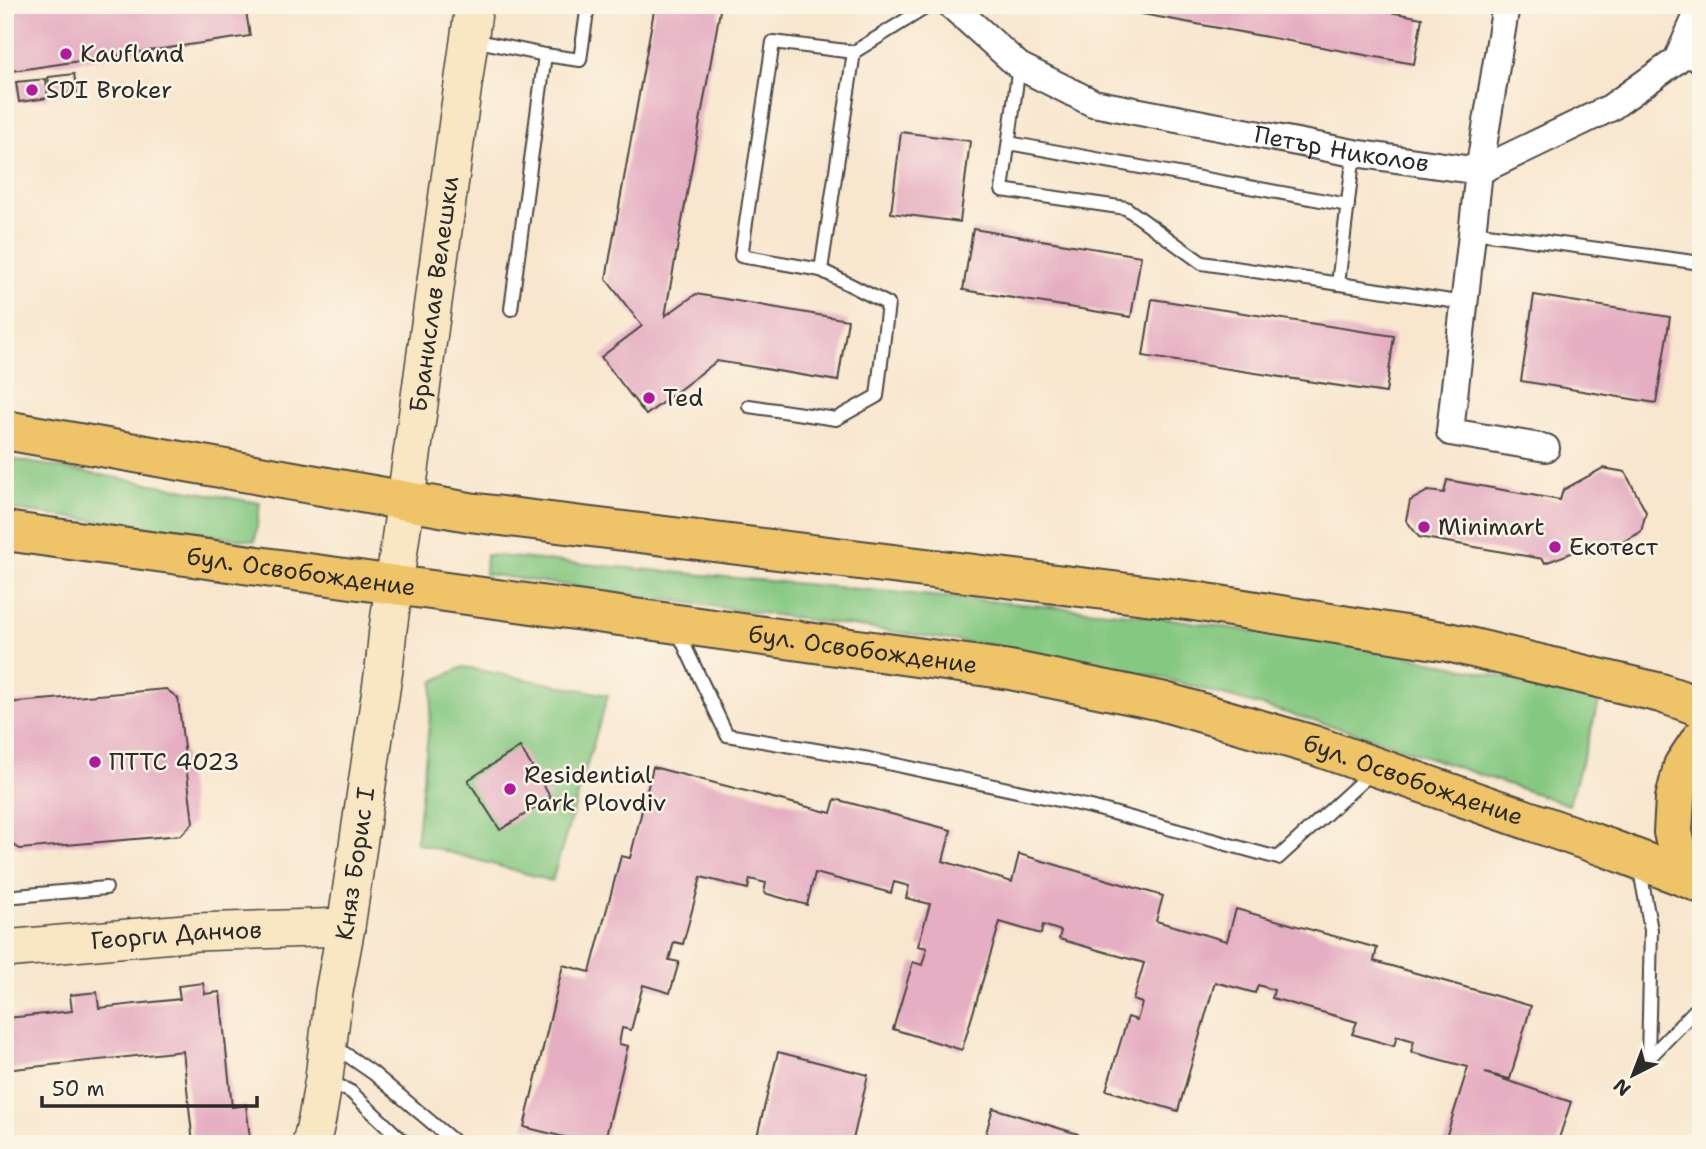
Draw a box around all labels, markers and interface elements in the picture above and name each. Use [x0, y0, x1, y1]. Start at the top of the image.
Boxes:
place label: Kaufland [80, 38, 184, 70]
marker: Kaufland [58, 46, 74, 62]
place label: SDI Broker [46, 74, 172, 106]
marker: SDI Broker [24, 82, 40, 98]
street label: Петър Николов [1252, 118, 1431, 180]
street label: Бранислав Велешки [402, 174, 466, 414]
place label: Ted [663, 382, 703, 414]
marker: Ted [641, 390, 657, 406]
place label: Minimart [1438, 511, 1545, 543]
marker: Minimart [1416, 519, 1432, 535]
place label: Екотест [1569, 531, 1659, 563]
marker: Екотест [1547, 539, 1563, 555]
street label: бул. Освобождение [185, 540, 418, 604]
street label: бул. Освобождение [746, 618, 979, 681]
street label: бул. Освобождение [1299, 727, 1527, 833]
place label: ПТТС 4023 [109, 746, 240, 778]
marker: ПТТС 4023 [87, 754, 103, 770]
place label: Residential Park Plovdiv [524, 759, 666, 819]
marker: Residential Park Plovdiv [502, 781, 518, 797]
street label: Княз Борис I [328, 785, 382, 943]
street label: Георги Данчов [89, 914, 263, 957]
north arrow [1598, 1040, 1668, 1110]
scale bar [42, 1065, 257, 1109]
text: N [1608, 1073, 1636, 1102]
text: 50 m [52, 1075, 105, 1103]

